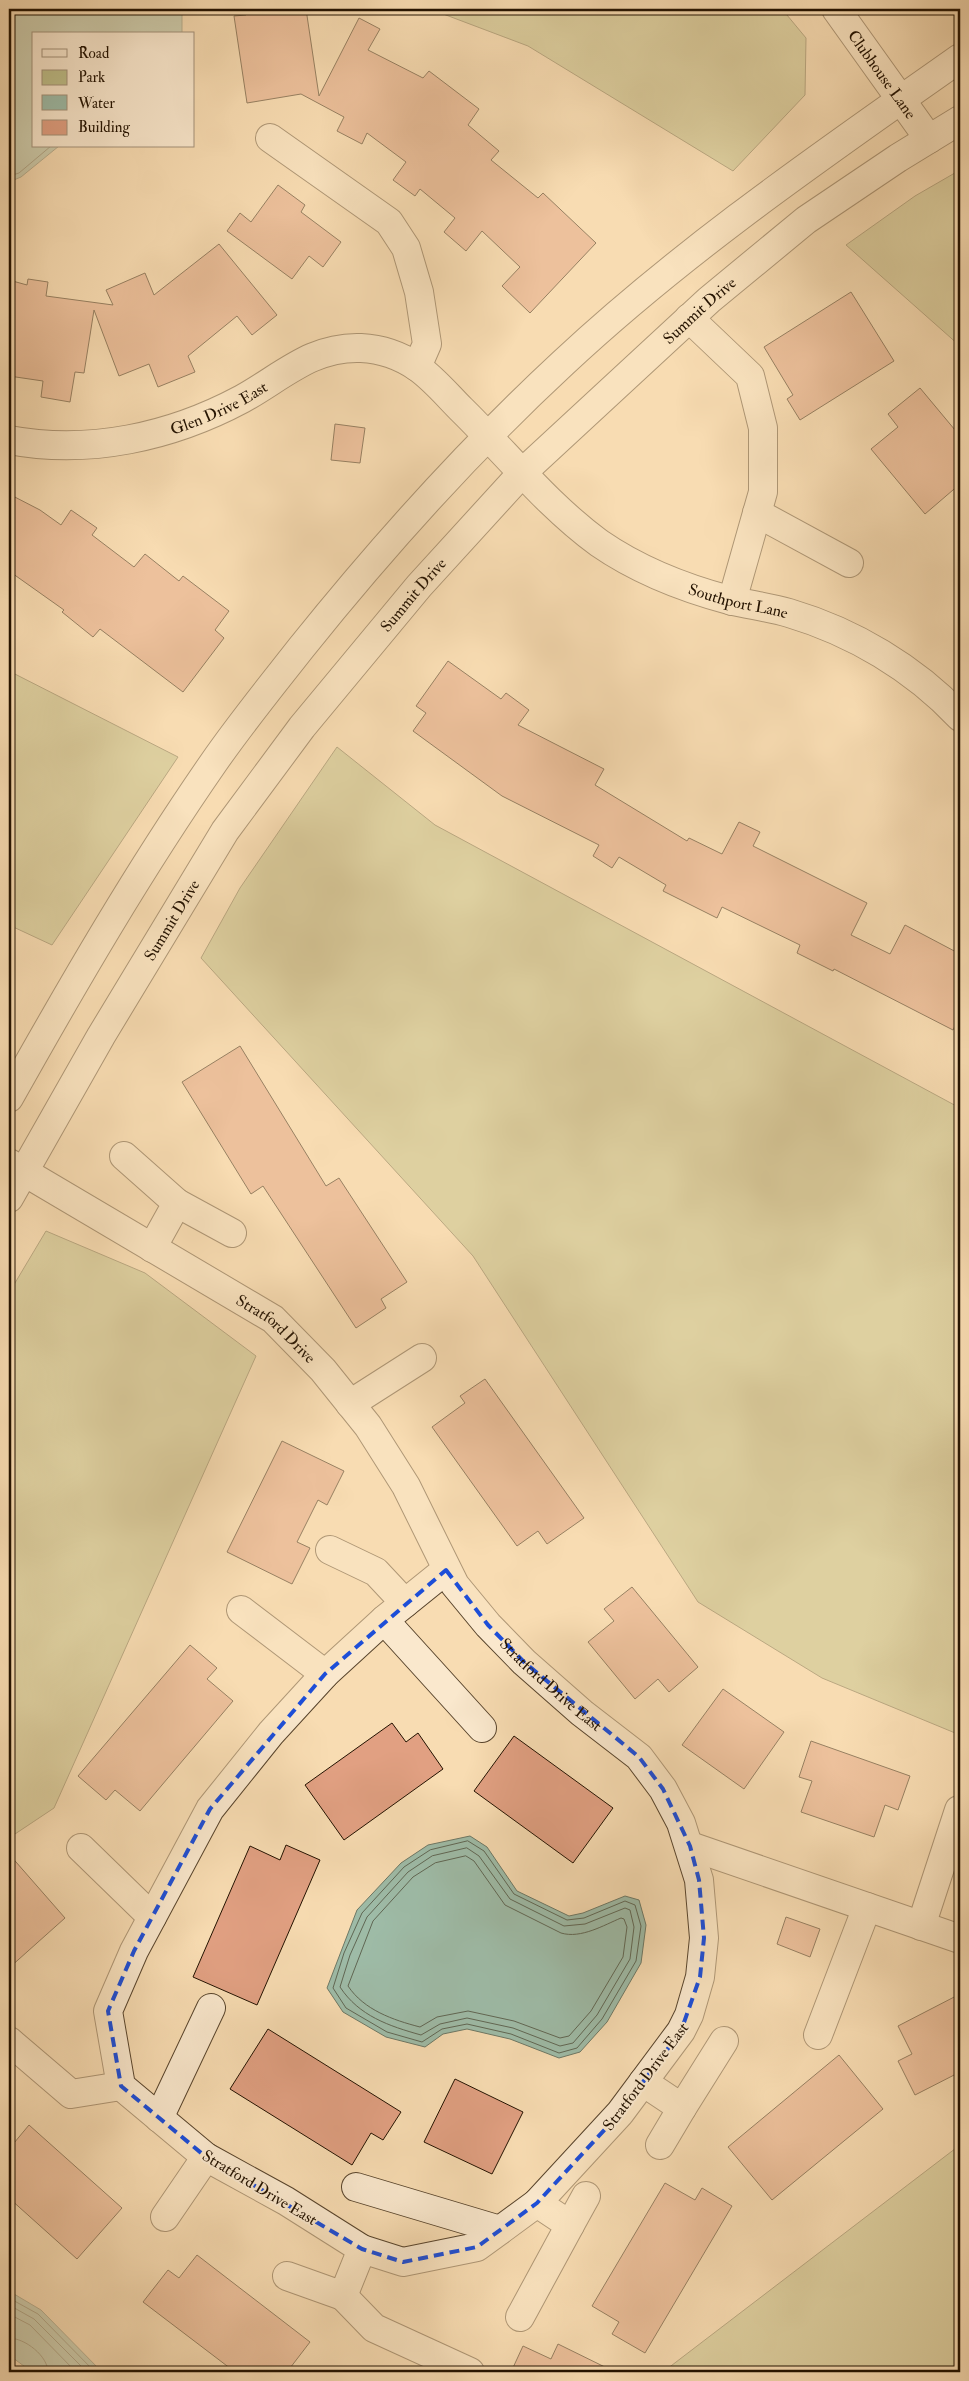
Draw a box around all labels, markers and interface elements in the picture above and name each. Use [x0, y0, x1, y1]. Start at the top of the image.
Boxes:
street label: Clubhouse Lane [843, 26, 921, 123]
legend [32, 32, 195, 148]
text: Road [78, 44, 110, 63]
text: Park [78, 68, 105, 87]
text: Water [77, 94, 115, 113]
text: Building [78, 118, 130, 137]
street label: Summit Drive [659, 273, 741, 349]
street label: Glen Drive East [168, 377, 271, 439]
street label: Summit Drive [376, 554, 451, 636]
street label: Southport Lane [686, 579, 790, 623]
street label: Summit Drive [140, 876, 204, 965]
street label: Stratford Drive [232, 1290, 320, 1368]
street label: Stratford Drive East [495, 1634, 606, 1736]
street label: Stratford Drive East [599, 2018, 693, 2135]
street label: Stratford Drive East [198, 2146, 321, 2230]

